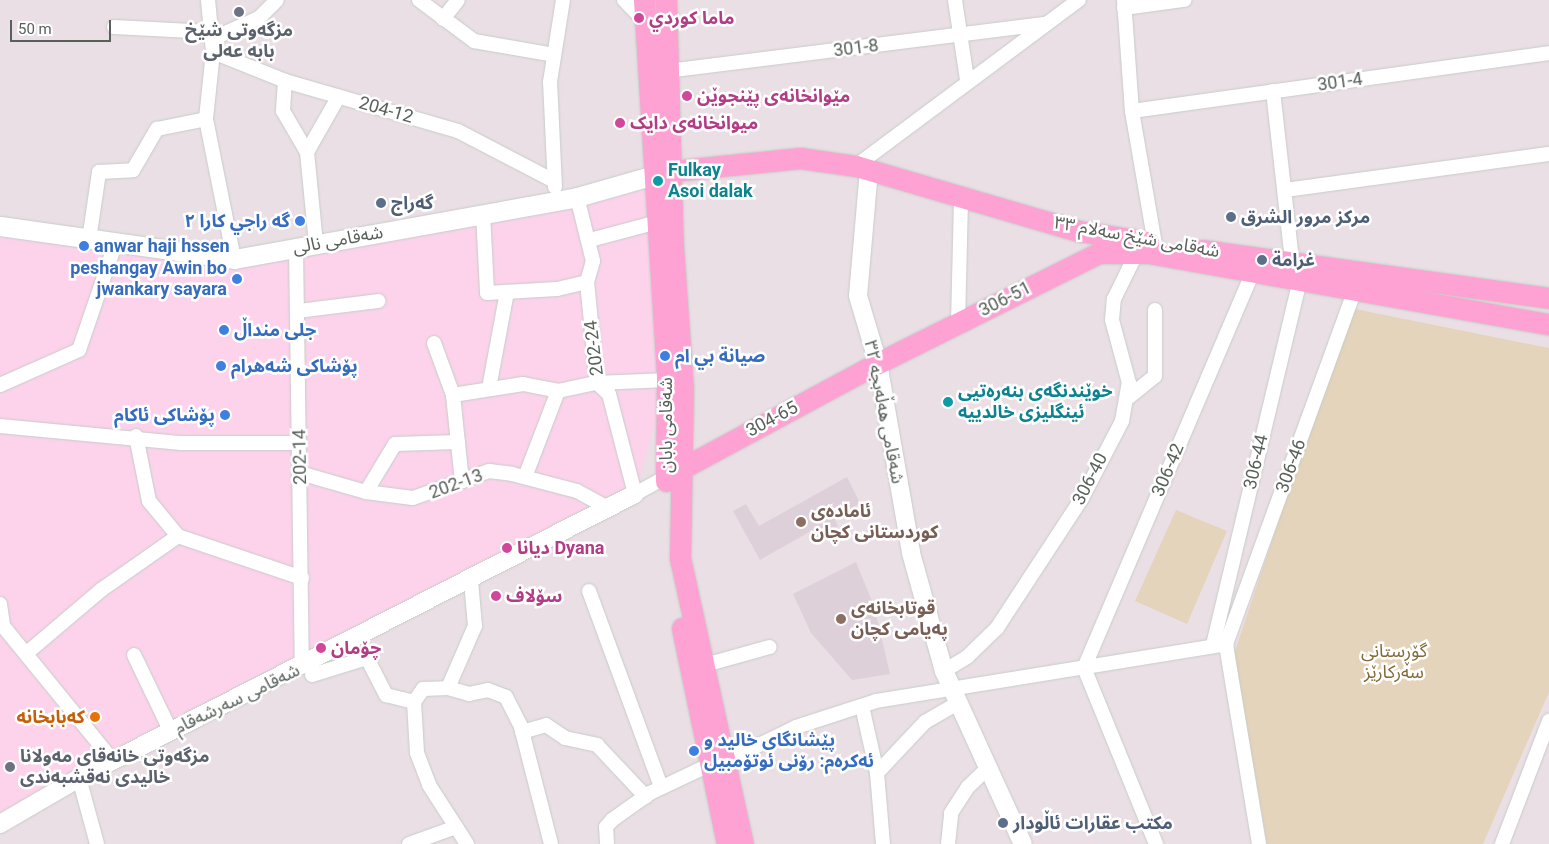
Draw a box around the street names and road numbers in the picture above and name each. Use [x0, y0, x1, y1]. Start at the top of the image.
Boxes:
street label: 301-8 [832, 35, 880, 61]
street label: 301-4 [1316, 68, 1364, 96]
street label: 204-12 [356, 92, 416, 128]
street label: شەقامی شێخ سەلام ٣٣ [1053, 212, 1221, 262]
street label: شەقامی نالی [291, 221, 385, 259]
street label: 306-51 [975, 277, 1035, 321]
street label: 202-24 [580, 319, 608, 377]
street label: شەقامی هەڵەبجە ٣٢ [859, 338, 909, 486]
street label: شەقامی بابان [655, 377, 677, 473]
street label: 304-65 [742, 396, 802, 442]
street label: 202-14 [289, 429, 311, 485]
street label: 306-44 [1239, 433, 1273, 491]
street label: 306-46 [1271, 436, 1311, 496]
street label: 306-42 [1147, 440, 1189, 500]
street label: 306-40 [1068, 449, 1112, 509]
street label: 202-13 [426, 464, 486, 504]
street label: شەقامی سەرشەقام [171, 659, 303, 739]

